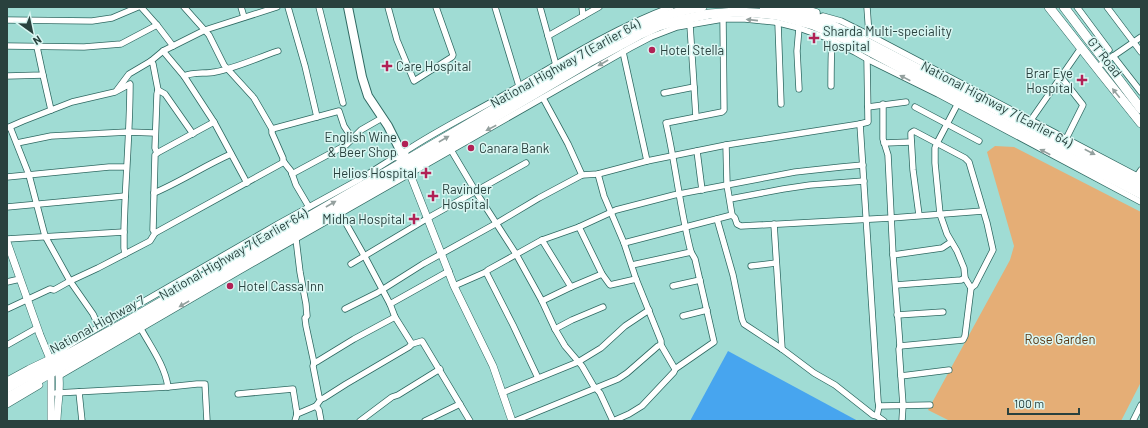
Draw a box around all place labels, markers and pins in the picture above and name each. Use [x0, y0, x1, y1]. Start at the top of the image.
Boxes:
place label: Sharda Multi-speciality Hospital [823, 23, 952, 54]
marker: Sharda Multi-speciality Hospital [808, 32, 820, 44]
place label: Hotel Stella [660, 42, 724, 58]
marker: Hotel Stella [647, 45, 657, 55]
place label: Care Hospital [396, 58, 471, 74]
marker: Care Hospital [381, 60, 393, 72]
place label: Brar Eye Hospital [1026, 65, 1073, 96]
marker: Brar Eye Hospital [1076, 74, 1088, 86]
place label: English Wine & Beer Shop [324, 129, 397, 160]
marker: English Wine & Beer Shop [400, 139, 410, 149]
place label: Canara Bank [479, 140, 550, 156]
marker: Canara Bank [466, 143, 476, 153]
place label: Helios Hospital [333, 165, 417, 181]
marker: Helios Hospital [420, 167, 432, 179]
place label: Ravinder Hospital [442, 181, 492, 212]
marker: Ravinder Hospital [427, 190, 439, 202]
place label: Midha Hospital [322, 211, 405, 227]
marker: Midha Hospital [408, 213, 420, 225]
place label: Hotel Cassa Inn [238, 278, 324, 294]
marker: Hotel Cassa Inn [225, 281, 235, 291]

